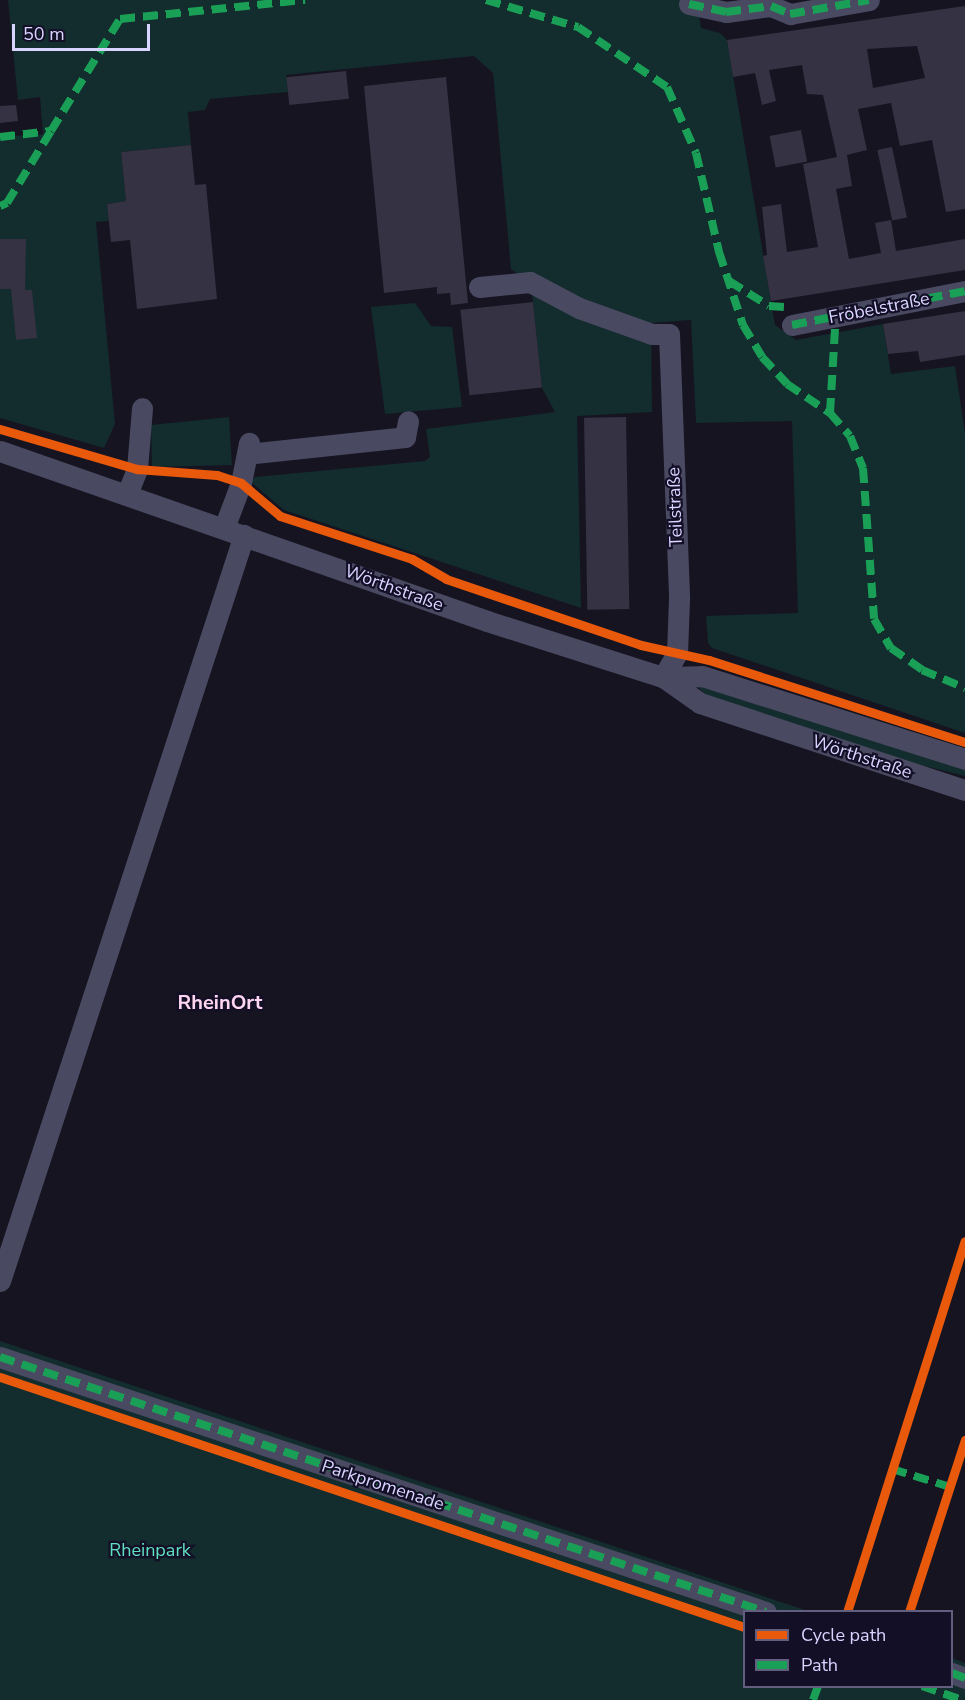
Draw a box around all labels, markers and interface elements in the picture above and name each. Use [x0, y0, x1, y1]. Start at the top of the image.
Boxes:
scale bar [15, 12, 153, 50]
text: 50 m [23, 22, 65, 46]
street label: Fröbelstraße [827, 288, 931, 328]
street label: Teilstraße [663, 467, 687, 547]
street label: Wörthstraße [342, 560, 446, 616]
street label: Wörthstraße [809, 731, 915, 783]
district label: RheinOrt [178, 990, 262, 1014]
street label: Parkpromenade [319, 1455, 447, 1515]
park label: Rheinpark [109, 1539, 191, 1561]
legend [743, 1610, 953, 1688]
text: Cycle path [801, 1623, 886, 1647]
text: Path [801, 1653, 838, 1677]

